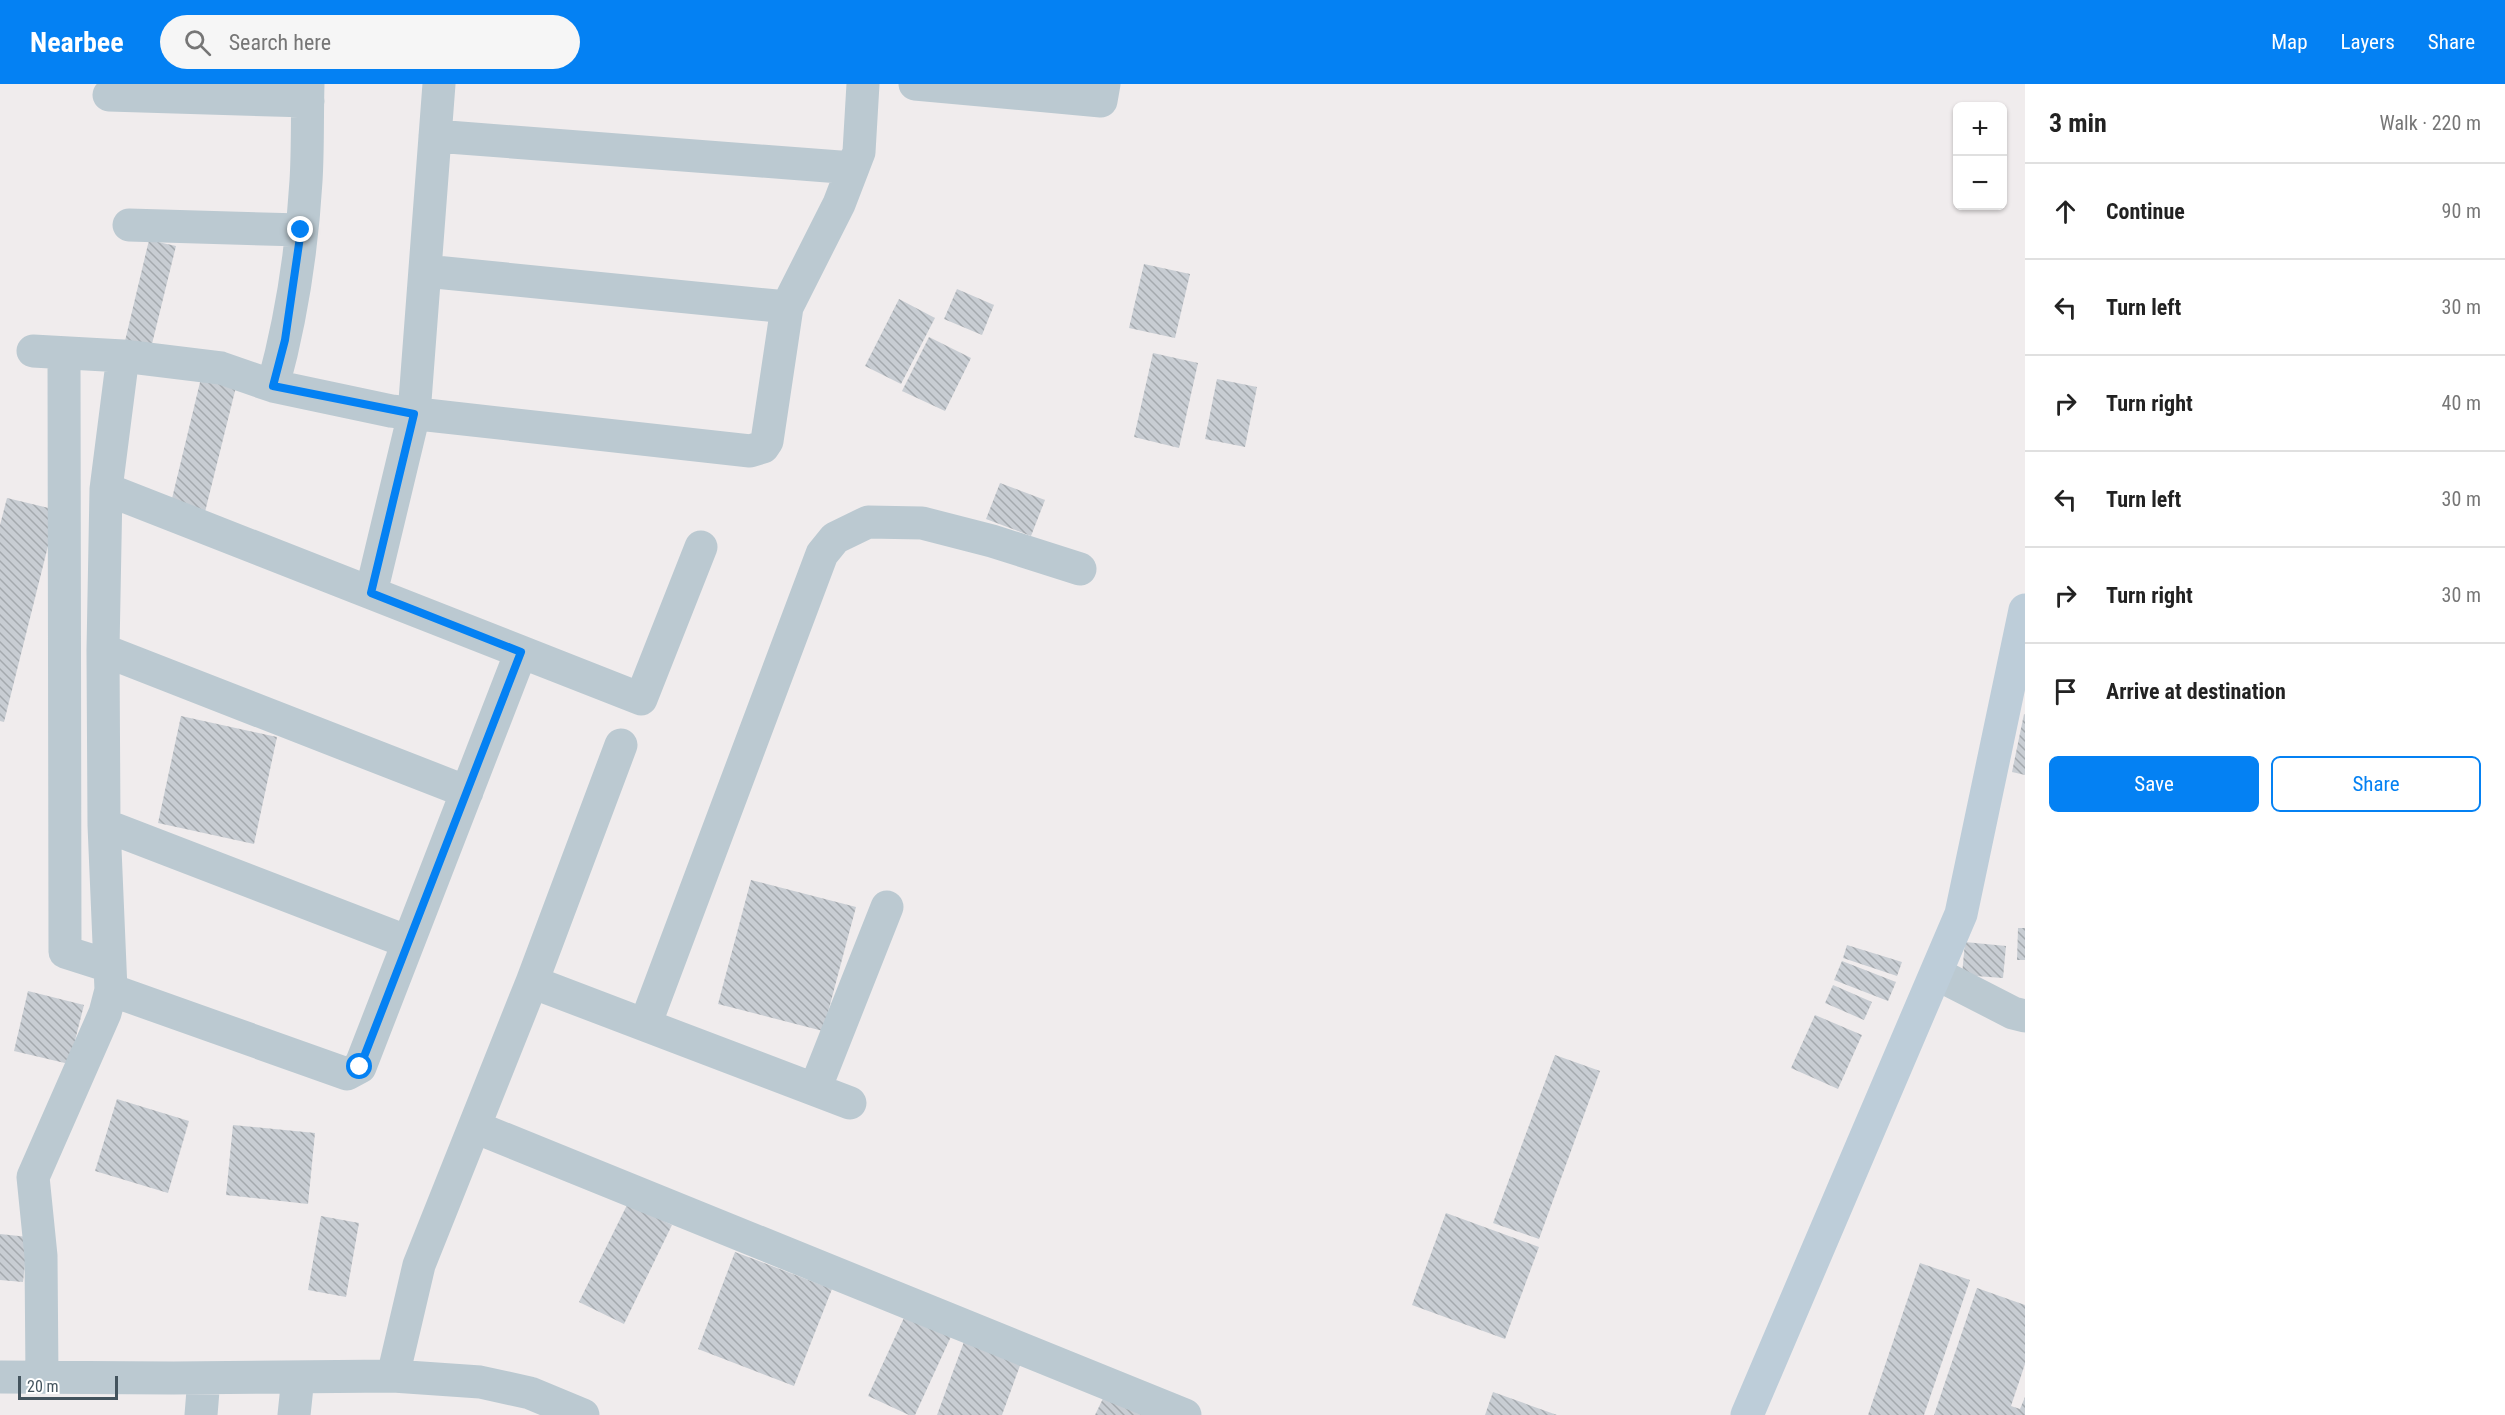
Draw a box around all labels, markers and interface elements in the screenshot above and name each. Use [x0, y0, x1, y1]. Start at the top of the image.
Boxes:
search box [160, 15, 580, 69]
text: Nearbee [30, 26, 124, 59]
icon: search [181, 26, 214, 59]
text: Search here [229, 30, 331, 55]
text: Map [2271, 30, 2308, 54]
text: Layers [2341, 30, 2395, 54]
text: Share [2428, 30, 2475, 54]
map controls [1953, 102, 2007, 210]
button: + [1953, 102, 2007, 156]
text: 3 min [2049, 108, 2107, 138]
text: Walk · 220 m [2380, 111, 2481, 135]
button: − [1953, 156, 2007, 210]
icon: ahead [2049, 195, 2082, 228]
text: Continue [2106, 199, 2185, 224]
text: 90 m [2442, 199, 2481, 223]
route end [287, 216, 313, 242]
icon: left [2049, 291, 2082, 324]
text: Turn left [2106, 295, 2181, 320]
text: 30 m [2442, 295, 2481, 319]
icon: right [2049, 387, 2082, 420]
text: Turn right [2106, 391, 2193, 416]
text: 40 m [2442, 391, 2481, 415]
icon: left [2049, 483, 2082, 516]
text: Turn left [2106, 487, 2181, 512]
text: 30 m [2442, 487, 2481, 511]
icon: right [2049, 579, 2082, 612]
text: Turn right [2106, 583, 2193, 608]
text: 30 m [2442, 583, 2481, 607]
icon: arrive [2049, 675, 2082, 708]
text: Arrive at destination [2106, 679, 2286, 704]
button: Save [2049, 756, 2259, 812]
button: Share [2271, 756, 2481, 812]
route start [346, 1053, 372, 1079]
scale bar [18, 1373, 118, 1400]
text: 20 m [27, 1377, 59, 1396]

